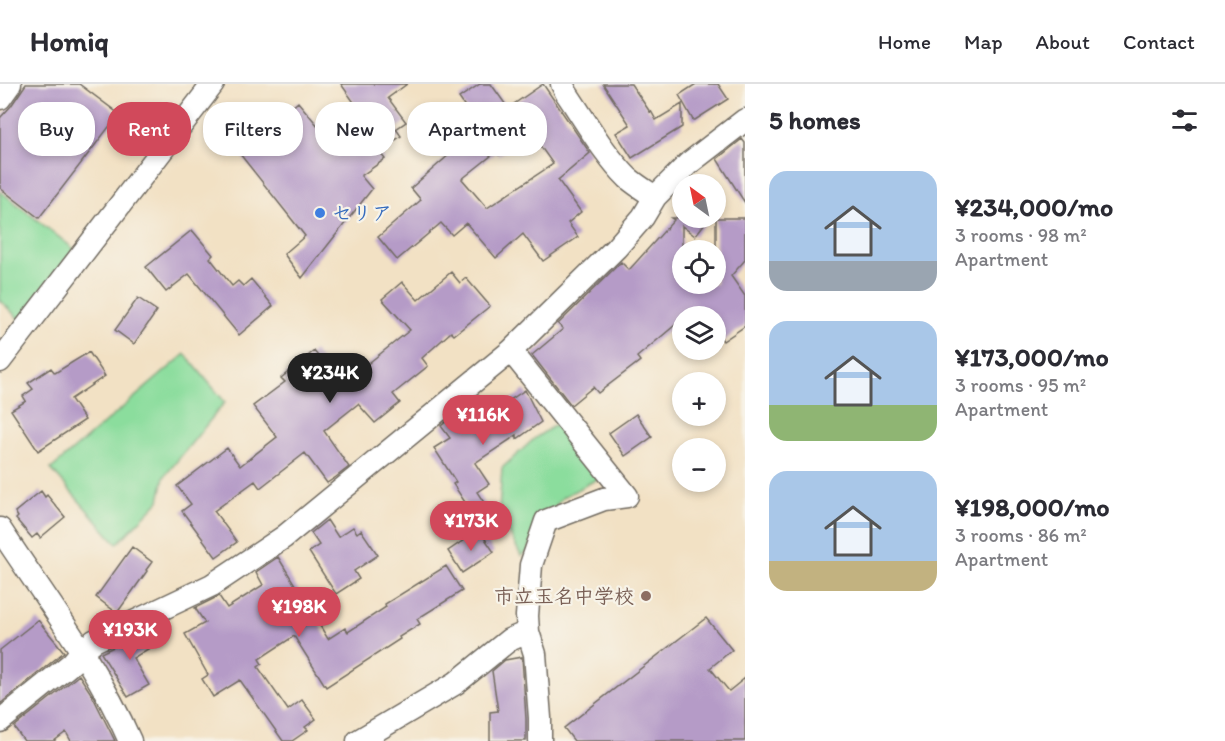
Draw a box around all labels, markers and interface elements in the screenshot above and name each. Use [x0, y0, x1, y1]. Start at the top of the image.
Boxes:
text: Homiq [30, 24, 109, 58]
text: Home [878, 29, 931, 54]
text: Map [964, 29, 1003, 54]
text: About [1036, 29, 1090, 54]
text: Contact [1123, 29, 1195, 54]
chip: Buy [18, 102, 95, 156]
chip: Rent [107, 102, 191, 156]
chip: Filters [203, 102, 303, 156]
chip: New [315, 102, 395, 156]
chip: Apartment [407, 102, 547, 156]
text: 5 homes [769, 104, 861, 136]
icon: filters [1168, 104, 1201, 137]
north arrow [672, 174, 726, 228]
map controls [672, 174, 726, 492]
text: ¥234,000/mo [955, 191, 1113, 223]
icon: home [817, 195, 889, 267]
place label: セリア [332, 201, 392, 225]
marker: セリア [313, 206, 327, 220]
text: 3 rooms · 98 m² [955, 223, 1087, 247]
button: locate [672, 240, 726, 294]
text: Apartment [955, 247, 1048, 271]
button: layers [672, 306, 726, 360]
text: ¥173,000/mo [955, 341, 1109, 373]
icon: home [817, 345, 889, 417]
pin: ¥234K [288, 353, 372, 404]
text: ¥234K [301, 360, 359, 384]
button: + [672, 372, 726, 426]
text: 3 rooms · 95 m² [955, 373, 1086, 397]
pin: ¥116K [441, 395, 525, 446]
text: Apartment [955, 397, 1048, 421]
text: ¥116K [456, 402, 510, 426]
button: − [672, 438, 726, 492]
text: ¥198,000/mo [955, 491, 1110, 523]
icon: home [817, 495, 889, 567]
pin: ¥173K [429, 501, 513, 552]
text: ¥173K [444, 508, 498, 532]
text: 3 rooms · 86 m² [955, 523, 1087, 547]
text: Apartment [955, 547, 1048, 571]
place label: 市立玉名中学校 [494, 584, 634, 608]
pin: ¥198K [257, 587, 341, 638]
marker: 市立玉名中学校 [639, 589, 653, 603]
text: ¥198K [272, 594, 326, 618]
pin: ¥193K [88, 610, 172, 661]
text: ¥193K [103, 617, 157, 641]

